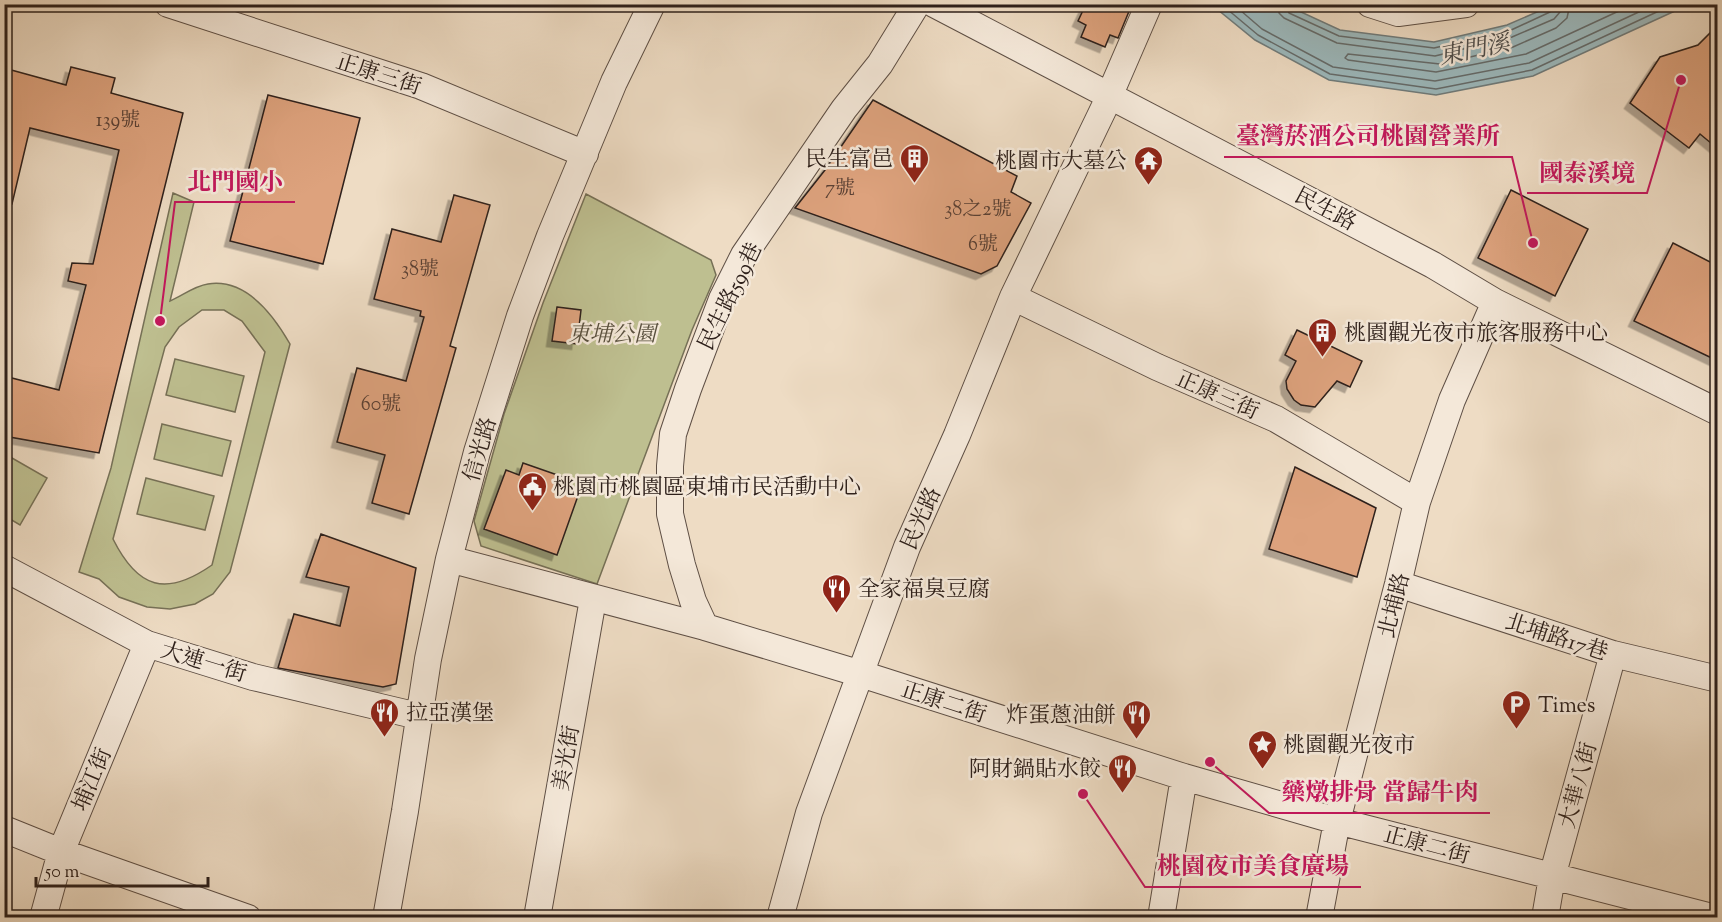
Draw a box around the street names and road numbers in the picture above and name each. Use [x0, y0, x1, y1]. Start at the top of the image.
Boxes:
street label: 正康三街 [331, 47, 425, 105]
street label: 民生路 [1288, 181, 1361, 240]
street label: 民生路599巷 [692, 238, 772, 357]
street label: 正康三街 [1170, 364, 1263, 429]
street label: 信光路 [457, 414, 506, 486]
street label: 民光路 [895, 483, 951, 556]
street label: 北埔路 [1372, 570, 1419, 642]
street label: 北埔路17巷 [1500, 607, 1612, 671]
street label: 大連一街 [156, 636, 250, 692]
street label: 正康二街 [896, 675, 990, 733]
street label: 美光街 [546, 723, 589, 794]
street label: 大華八街 [1553, 739, 1607, 832]
street label: 埔江街 [66, 744, 121, 817]
street label: 正康二街 [1380, 820, 1473, 874]

